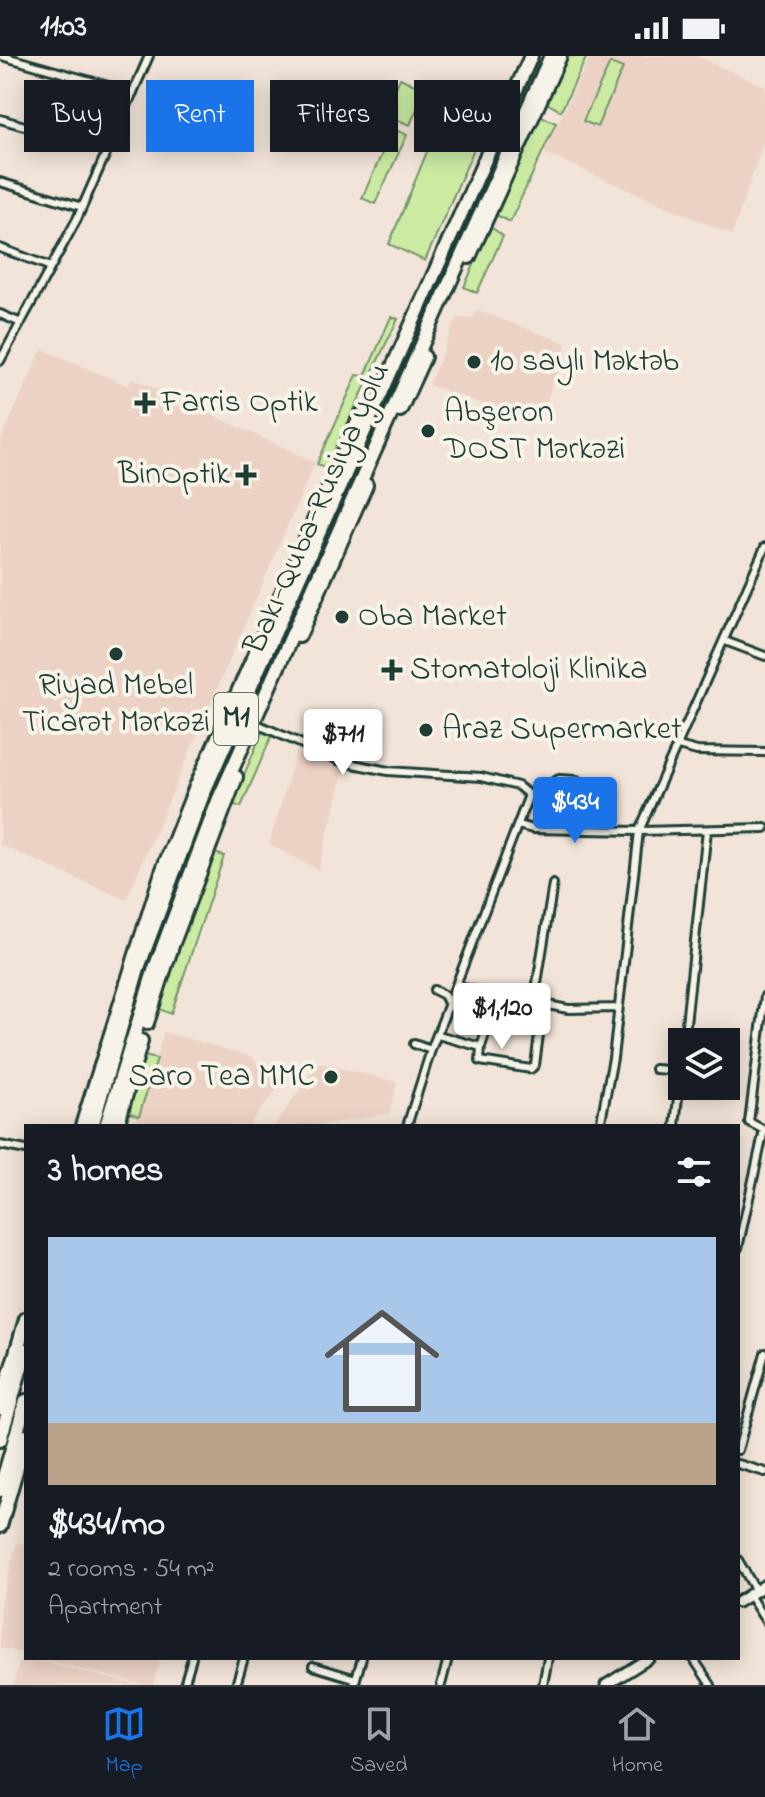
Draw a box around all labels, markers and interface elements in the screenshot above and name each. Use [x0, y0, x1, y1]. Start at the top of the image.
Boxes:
text: 11:03 [40, 6, 87, 50]
chip: Buy [24, 80, 130, 152]
chip: Rent [146, 80, 254, 152]
chip: Filters [270, 80, 398, 152]
chip: New [414, 80, 520, 152]
place label: 10 saylı Məktəb [490, 339, 679, 386]
marker: 10 saylı Məktəb [465, 353, 483, 371]
street label: Bakı-Quba-Rusiya yolu [232, 356, 403, 663]
place label: Farris Optik [160, 380, 319, 427]
place label: Abşeron DOST Mərkəzi [443, 390, 625, 474]
marker: Farris Optik [136, 394, 154, 412]
marker: Abşeron DOST Mərkəzi [419, 422, 437, 440]
place label: BinOptik [117, 452, 231, 499]
marker: BinOptik [237, 466, 255, 484]
place label: Oba Market [358, 594, 507, 641]
marker: Oba Market [333, 608, 351, 626]
marker: Riyad Mebel Ticarət Mərkəzi [107, 645, 125, 663]
place label: Stomatoloji Klinika [410, 647, 648, 694]
marker: Stomatoloji Klinika [381, 659, 403, 681]
place label: Riyad Mebel Ticarət Mərkəzi [22, 663, 210, 747]
road number: M1 [214, 693, 258, 745]
place label: Araz Supermarket [442, 707, 682, 754]
pin: $711 [296, 709, 390, 777]
text: $711 [322, 716, 364, 754]
marker: Araz Supermarket [417, 721, 435, 739]
pin: $434 [528, 777, 622, 845]
text: $434 [551, 784, 599, 822]
pin: $1,120 [437, 983, 567, 1051]
text: $1,120 [472, 990, 532, 1028]
map controls [668, 1028, 740, 1100]
button: layers [668, 1028, 740, 1100]
place label: Saro Tea MMC [128, 1054, 315, 1101]
marker: Saro Tea MMC [322, 1068, 340, 1086]
text: 3 homes [48, 1147, 163, 1197]
icon: filters [672, 1150, 716, 1194]
icon: home [310, 1289, 454, 1433]
text: $434/mo [48, 1501, 165, 1551]
text: 2 rooms · 54 m² [48, 1551, 214, 1589]
text: Apartment [48, 1589, 162, 1627]
tab: Map [102, 1702, 146, 1782]
tab: Saved [350, 1702, 408, 1782]
tab: Home [612, 1702, 663, 1782]

